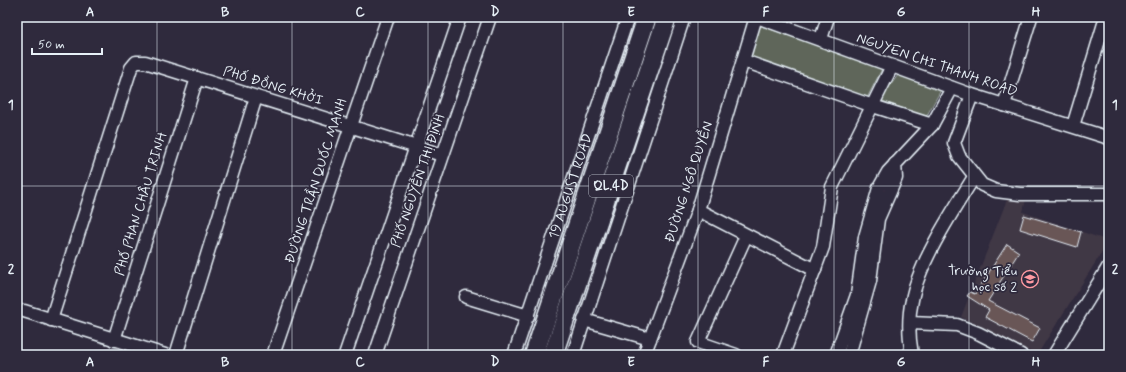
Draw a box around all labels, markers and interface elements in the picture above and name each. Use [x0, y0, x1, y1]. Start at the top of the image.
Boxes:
text: A [86, 4, 94, 21]
text: B [221, 4, 230, 21]
text: C [355, 4, 365, 21]
text: D [491, 4, 500, 21]
text: E [627, 4, 635, 21]
text: F [763, 4, 770, 21]
text: G [897, 4, 906, 21]
text: H [1032, 4, 1041, 21]
street label: NGUYEN CHI THANH ROAD [854, 29, 1020, 101]
scale bar [32, 30, 102, 56]
text: 50 m [38, 37, 65, 53]
street label: PHỐ ĐỒNG KHỞI [221, 62, 325, 110]
street label: ĐƯỜNG TRẦN QUỐC MẠNH [281, 96, 351, 266]
text: 1 [8, 97, 14, 114]
text: 1 [1112, 97, 1118, 114]
street label: PHỐ NGUYỄN THỊ ĐỊNH [387, 112, 449, 250]
street label: ĐƯỜNG NGÔ QUYỀN [661, 119, 717, 245]
street label: PHỐ PHAN CHÂU TRINH [111, 130, 171, 278]
street label: 19 AUGUST ROAD [545, 131, 597, 241]
road number: QL.4D [589, 175, 633, 197]
text: 2 [8, 261, 15, 278]
text: 2 [1112, 261, 1119, 278]
place label: Trường Tiểu học số 2 [948, 262, 1017, 296]
school or university icon: Trường Tiểu học số 2 [1020, 269, 1040, 289]
text: A [86, 354, 94, 371]
text: B [221, 354, 230, 371]
text: C [355, 354, 365, 371]
text: D [491, 354, 500, 371]
text: E [627, 354, 635, 371]
text: F [763, 354, 770, 371]
text: G [897, 354, 906, 371]
text: H [1032, 354, 1041, 371]

